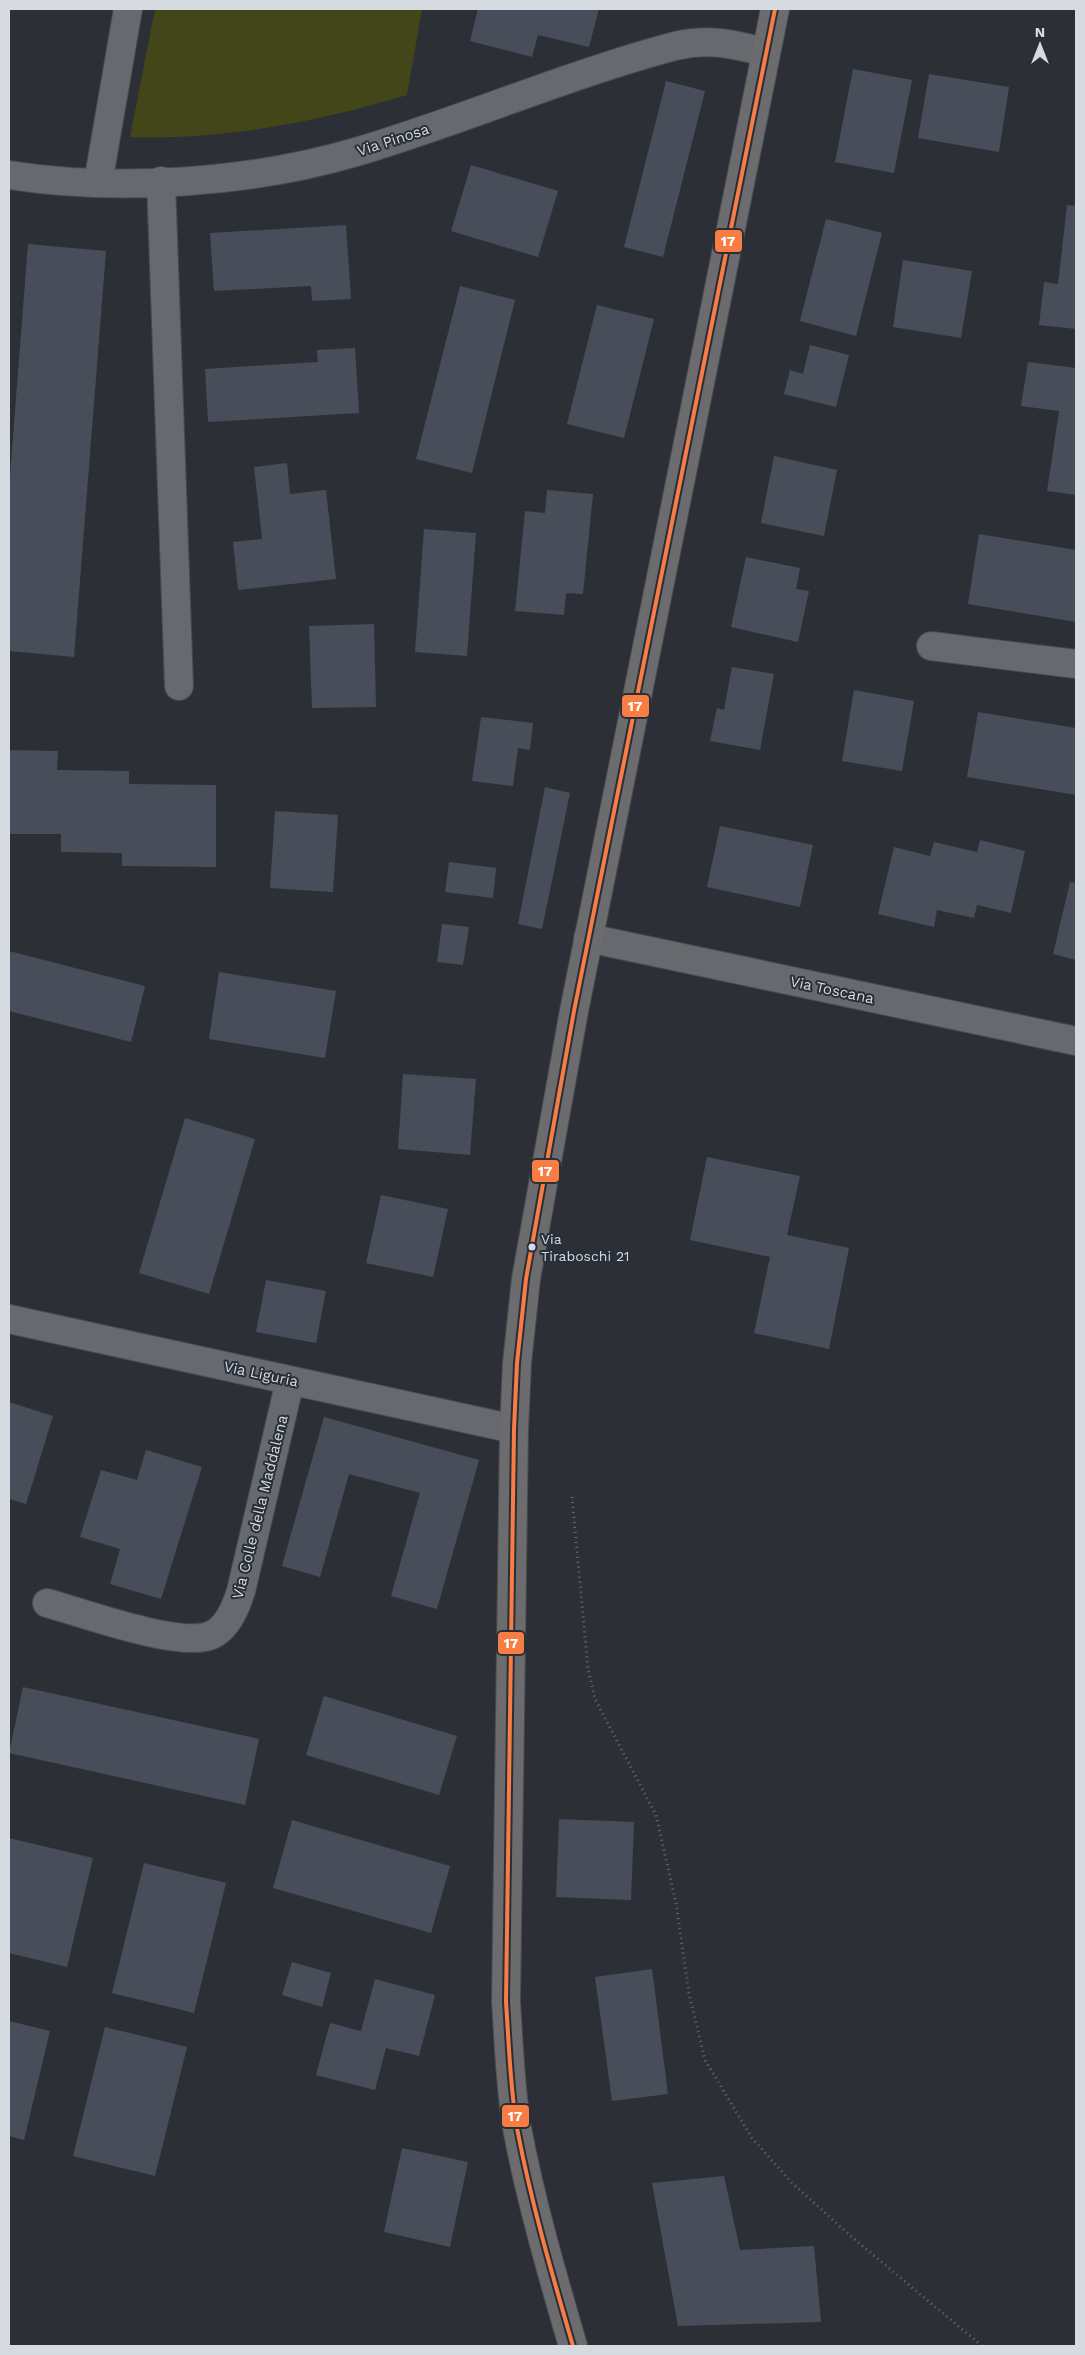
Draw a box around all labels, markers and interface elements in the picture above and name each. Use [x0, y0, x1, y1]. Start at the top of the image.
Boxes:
north arrow [1015, 20, 1065, 70]
text: N [1035, 24, 1045, 40]
street label: Via Pinosa [355, 120, 432, 160]
line badge: 17 [714, 229, 743, 253]
text: 17 [721, 233, 736, 249]
line badge: 17 [621, 694, 650, 718]
text: 17 [628, 698, 643, 714]
street label: Via Toscana [788, 972, 876, 1008]
line badge: 17 [531, 1159, 560, 1183]
text: 17 [538, 1163, 553, 1179]
place label: Via Tiraboschi 21 [541, 1231, 630, 1264]
marker: Via Tiraboschi 21 [527, 1242, 537, 1252]
street label: Via Liguria [222, 1357, 300, 1391]
street label: Via Colle della Maddalena [228, 1413, 292, 1601]
line badge: 17 [497, 1631, 525, 1655]
text: 17 [504, 1635, 519, 1651]
line badge: 17 [501, 2104, 530, 2128]
text: 17 [508, 2108, 523, 2124]

